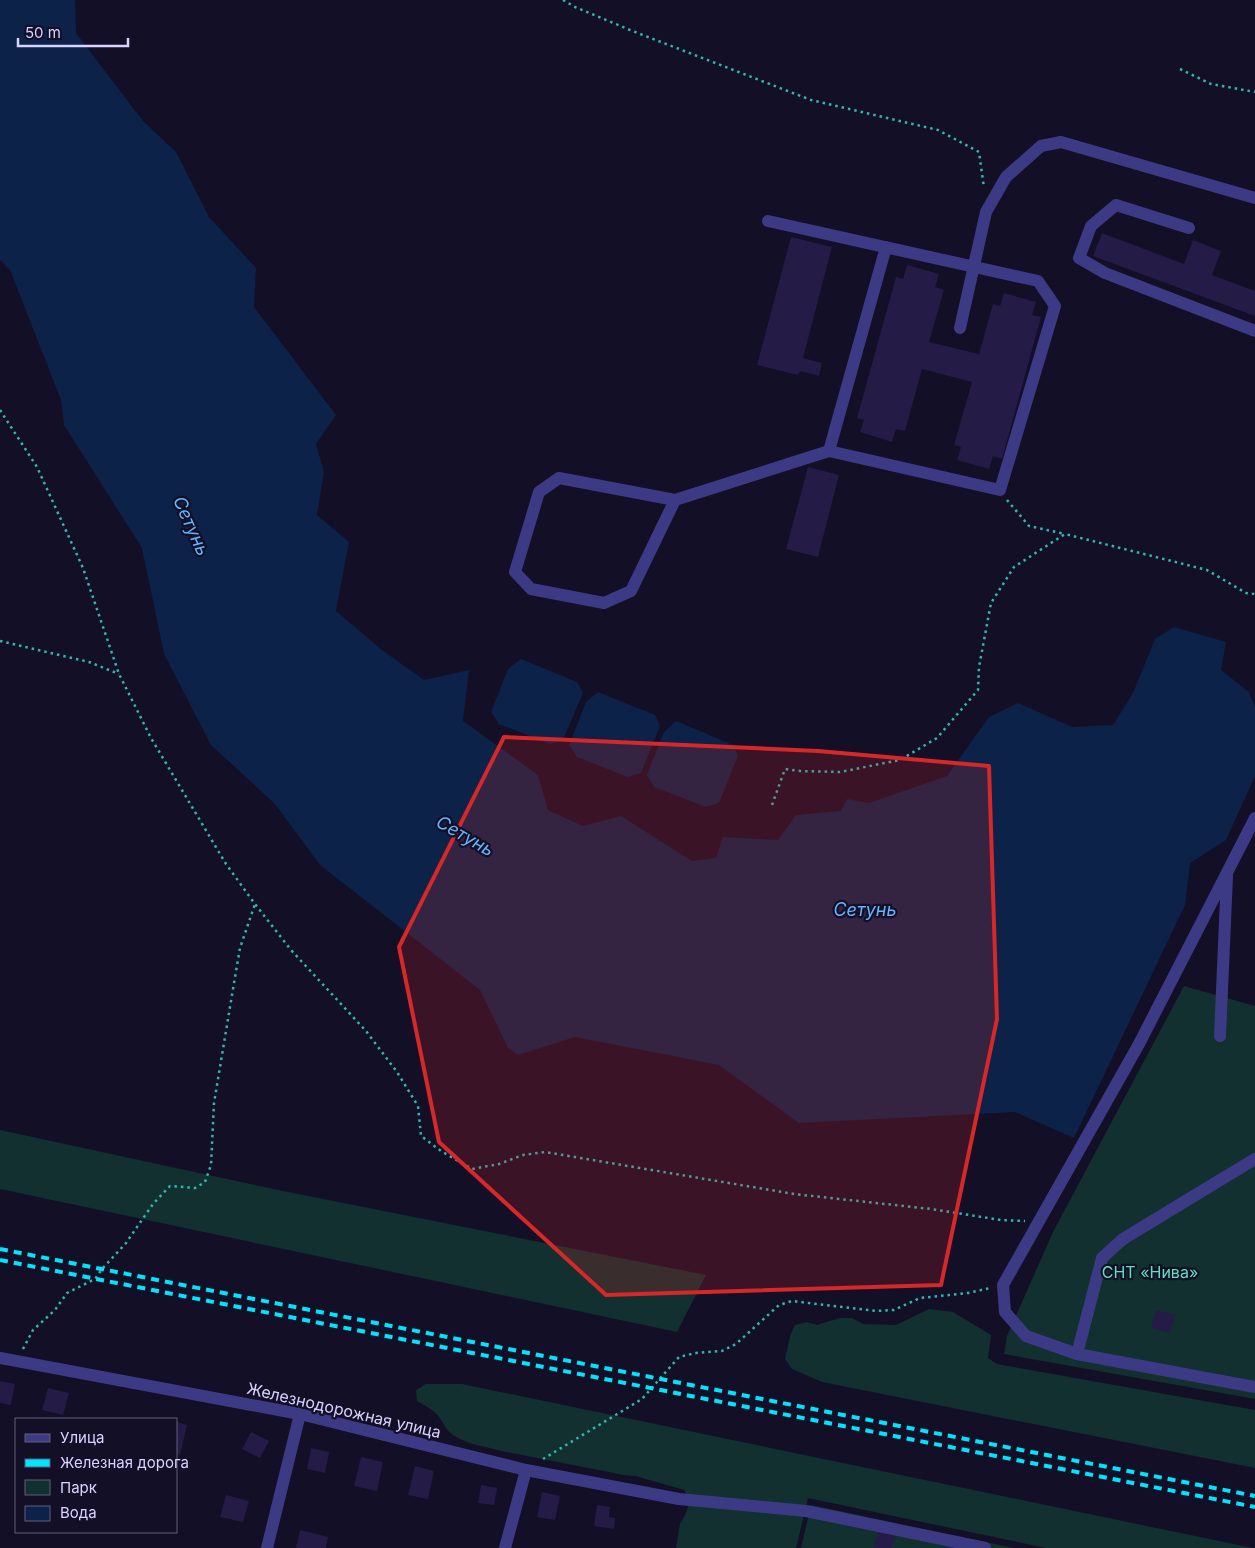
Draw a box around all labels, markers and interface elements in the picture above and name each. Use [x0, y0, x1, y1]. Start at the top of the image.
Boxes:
scale bar [18, 15, 128, 47]
text: 50 m [25, 23, 61, 42]
water label: Сетунь [169, 493, 214, 559]
water label: Сетунь [433, 811, 498, 860]
water label: Сетунь [833, 899, 897, 920]
park label: СНТ «Нива» [1102, 1262, 1198, 1282]
street label: Железнодорожная улица [245, 1378, 443, 1442]
legend [15, 1418, 178, 1533]
text: Улица [60, 1428, 104, 1447]
text: Железная дорога [60, 1453, 189, 1472]
text: Парк [60, 1478, 97, 1497]
text: Вода [60, 1503, 97, 1522]

